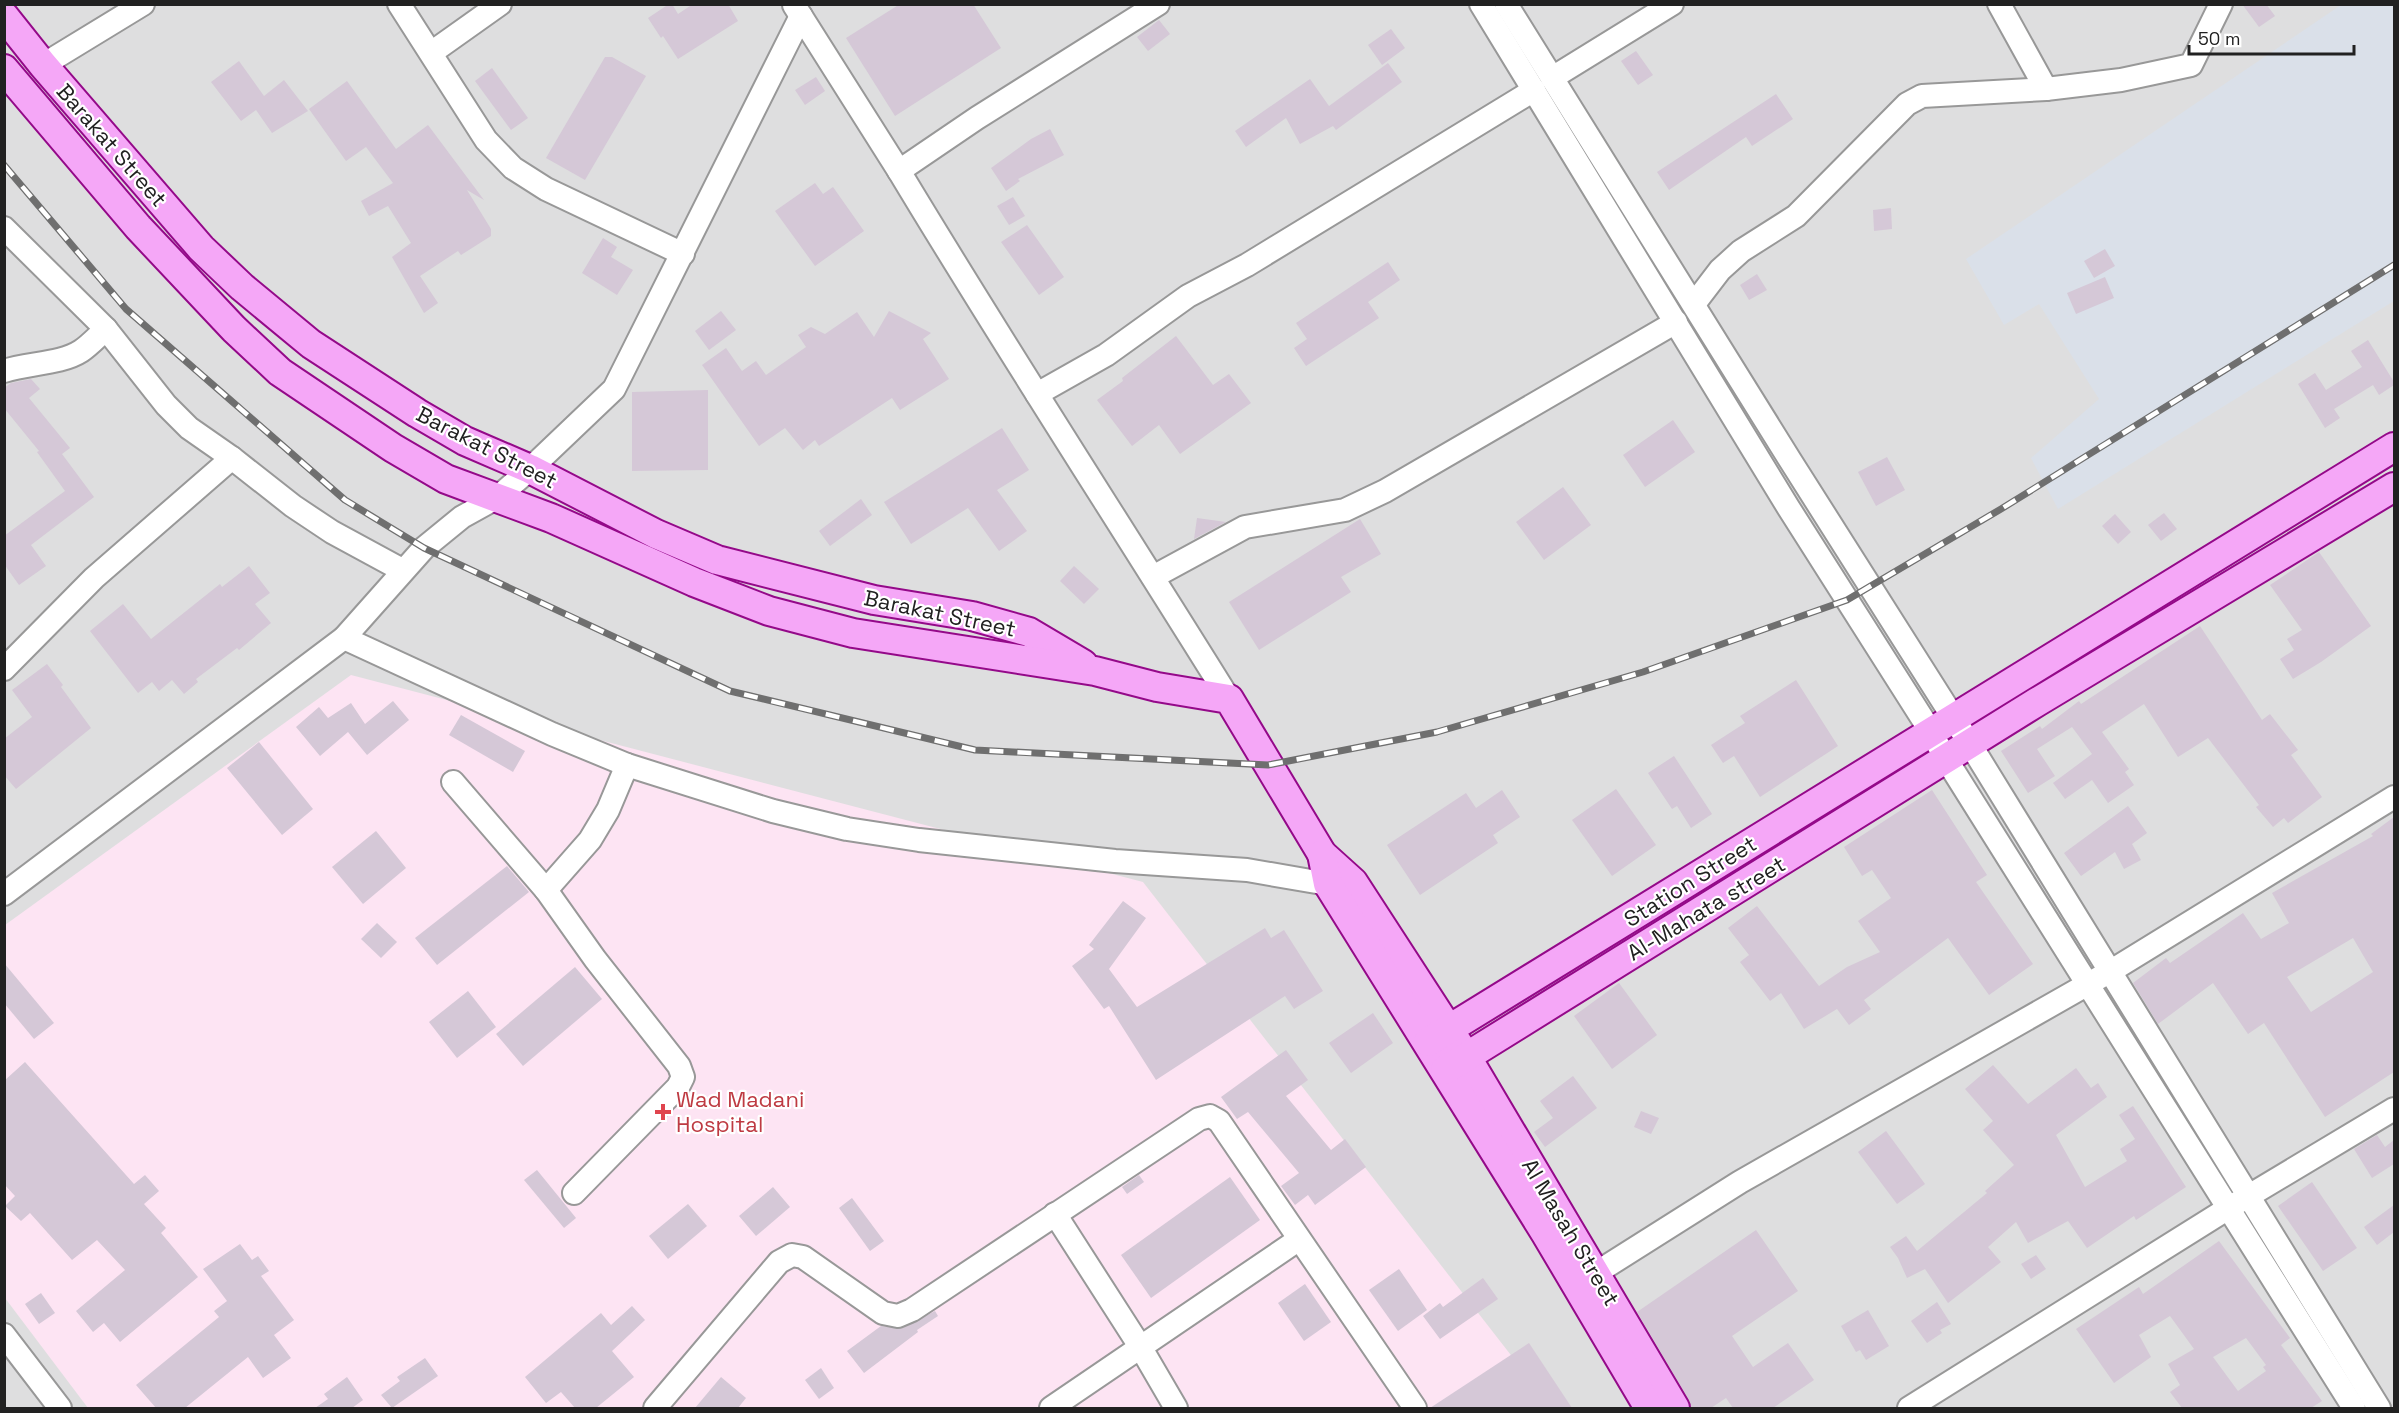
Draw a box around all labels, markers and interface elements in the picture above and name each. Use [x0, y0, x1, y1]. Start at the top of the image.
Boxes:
scale bar [2189, 18, 2354, 56]
text: 50 m [2198, 27, 2240, 50]
street label: Barakat Street [51, 78, 173, 212]
street label: Barakat Street [412, 399, 562, 495]
street label: Barakat Street [862, 583, 1018, 643]
street label: Station Street [1619, 829, 1761, 933]
street label: Al-Mahata street [1622, 850, 1790, 966]
place label: Wad Madani Hospital [676, 1085, 804, 1138]
marker: Wad Madani Hospital [654, 1103, 672, 1121]
street label: Al Masah Street [1516, 1153, 1626, 1311]

